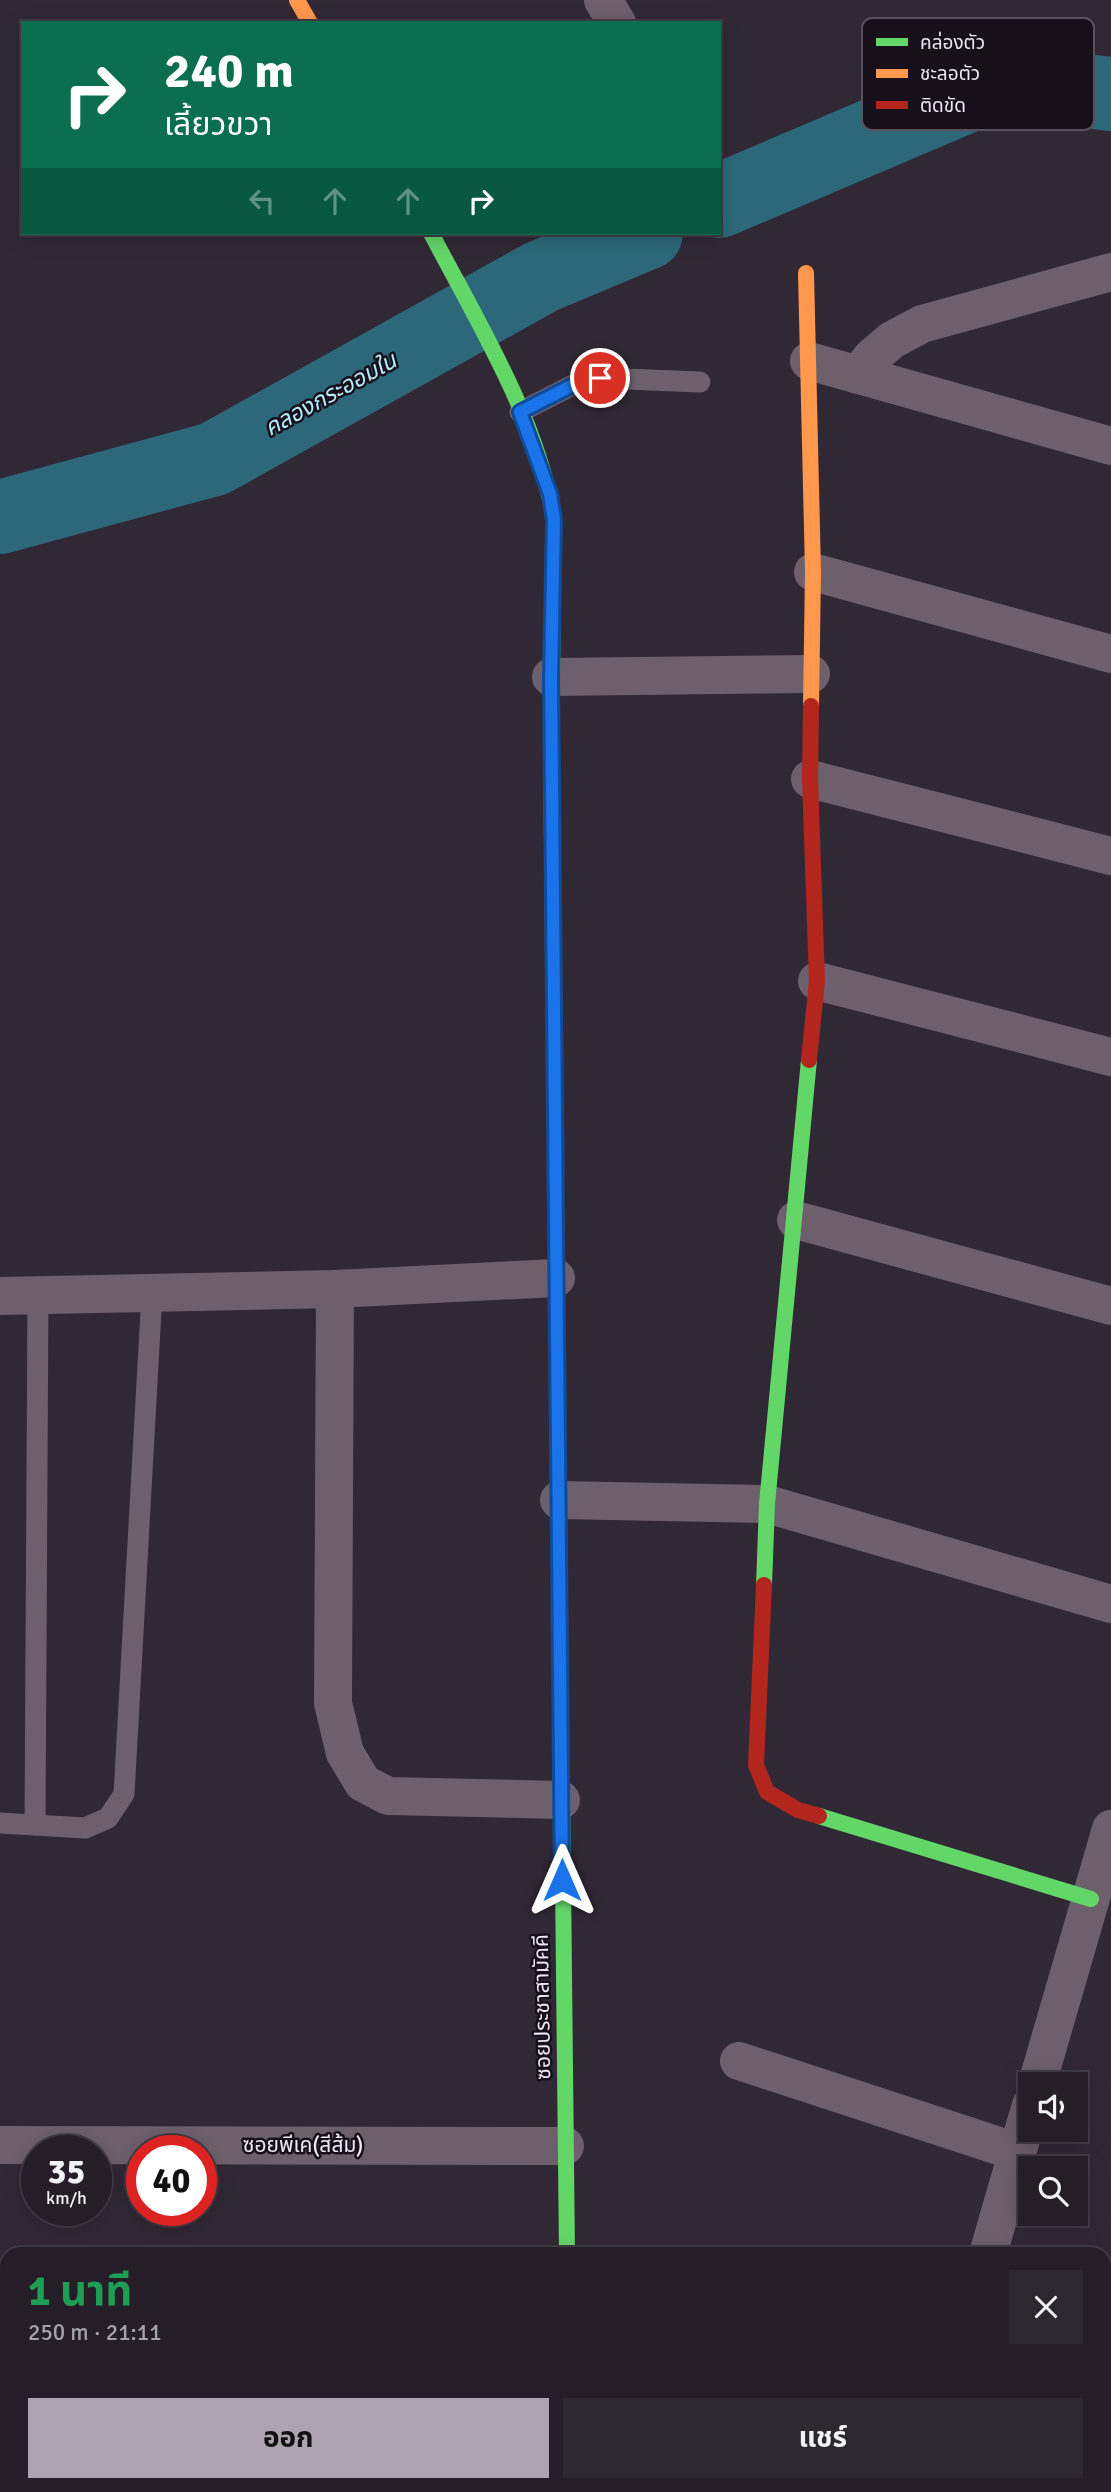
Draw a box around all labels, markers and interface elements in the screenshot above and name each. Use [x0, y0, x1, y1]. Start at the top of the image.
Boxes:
legend [862, 18, 1094, 130]
text: คล่องตัว [920, 31, 985, 55]
text: 240 m [164, 41, 294, 101]
icon: right [49, 49, 140, 140]
text: ชะลอตัว [920, 62, 980, 86]
text: ติดขัด [920, 94, 966, 118]
text: เลี้ยวขวา [164, 105, 272, 144]
icon: left [243, 182, 281, 220]
icon: ahead [316, 182, 354, 220]
icon: ahead [389, 182, 427, 220]
icon: right [462, 182, 500, 220]
water label: คลองกระออมใน [259, 345, 403, 443]
pin [570, 348, 630, 408]
icon: arrive [581, 359, 619, 397]
position arrow [525, 1843, 599, 1917]
street label: ซอยประชาสามัคคี [528, 1934, 556, 2080]
map controls [1018, 2072, 1088, 2226]
button: sound [1018, 2072, 1088, 2142]
street label: ซอยพีเค(สีส้ม) [243, 2132, 363, 2158]
speed limit sign: 40 [126, 2135, 217, 2226]
text: 35 [48, 2150, 85, 2193]
button: search [1018, 2156, 1088, 2226]
text: km/h [46, 2187, 87, 2209]
text: 1 นาที [28, 2266, 132, 2317]
button: close [1009, 2270, 1083, 2344]
text: 250 m · 21:11 [28, 2318, 162, 2347]
button: ออก [28, 2398, 549, 2478]
button: แชร์ [563, 2398, 1083, 2478]

